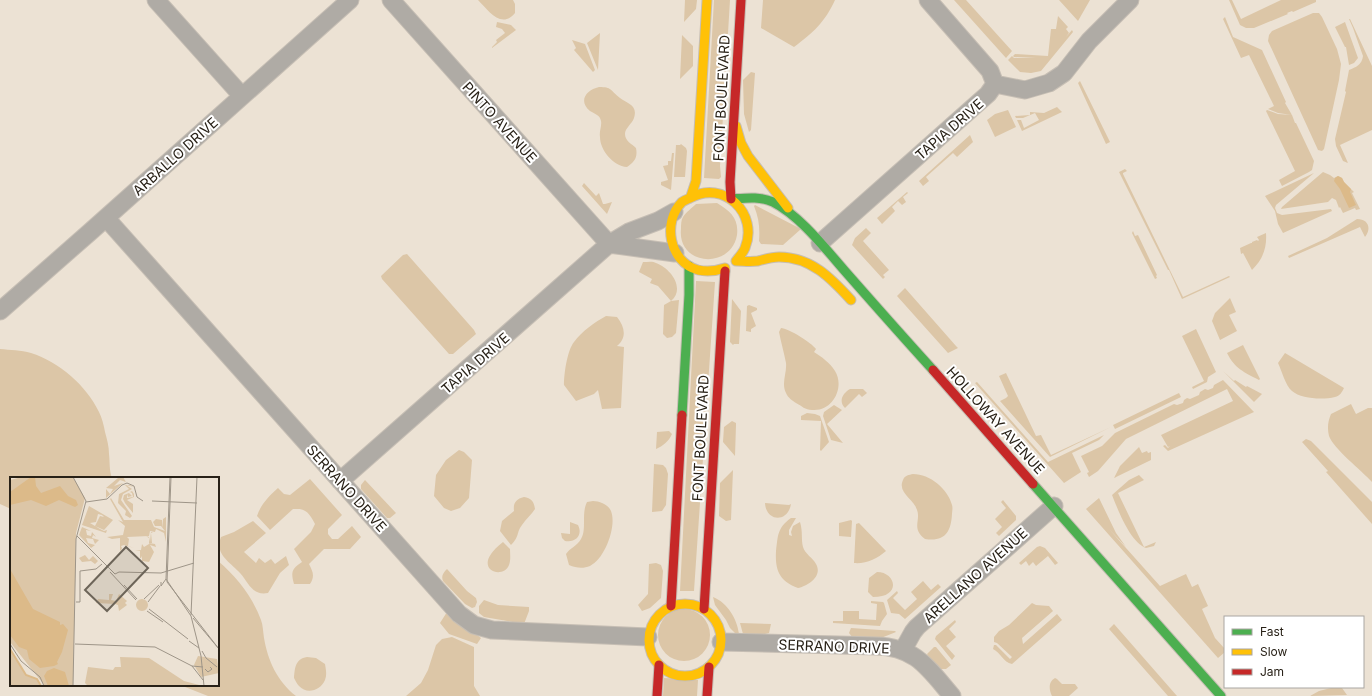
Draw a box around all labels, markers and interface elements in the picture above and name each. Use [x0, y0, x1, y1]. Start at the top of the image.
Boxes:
street label: FONT BOULEVARD [709, 34, 733, 162]
street label: PINTO AVENUE [459, 78, 541, 166]
street label: TAPIA DRIVE [911, 95, 987, 163]
street label: ARBALLO DRIVE [129, 113, 221, 199]
street label: TAPIA DRIVE [437, 329, 513, 397]
street label: HOLLOWAY AVENUE [943, 363, 1049, 477]
street label: FONT BOULEVARD [688, 374, 712, 502]
street label: SERRANO DRIVE [303, 441, 391, 535]
inset map [10, 477, 219, 686]
street label: ARELLANO AVENUE [920, 524, 1030, 626]
legend [1224, 616, 1364, 688]
text: Fast [1260, 624, 1284, 639]
street label: SERRANO DRIVE [778, 636, 890, 656]
text: Slow [1260, 644, 1288, 659]
text: Jam [1260, 664, 1284, 679]

